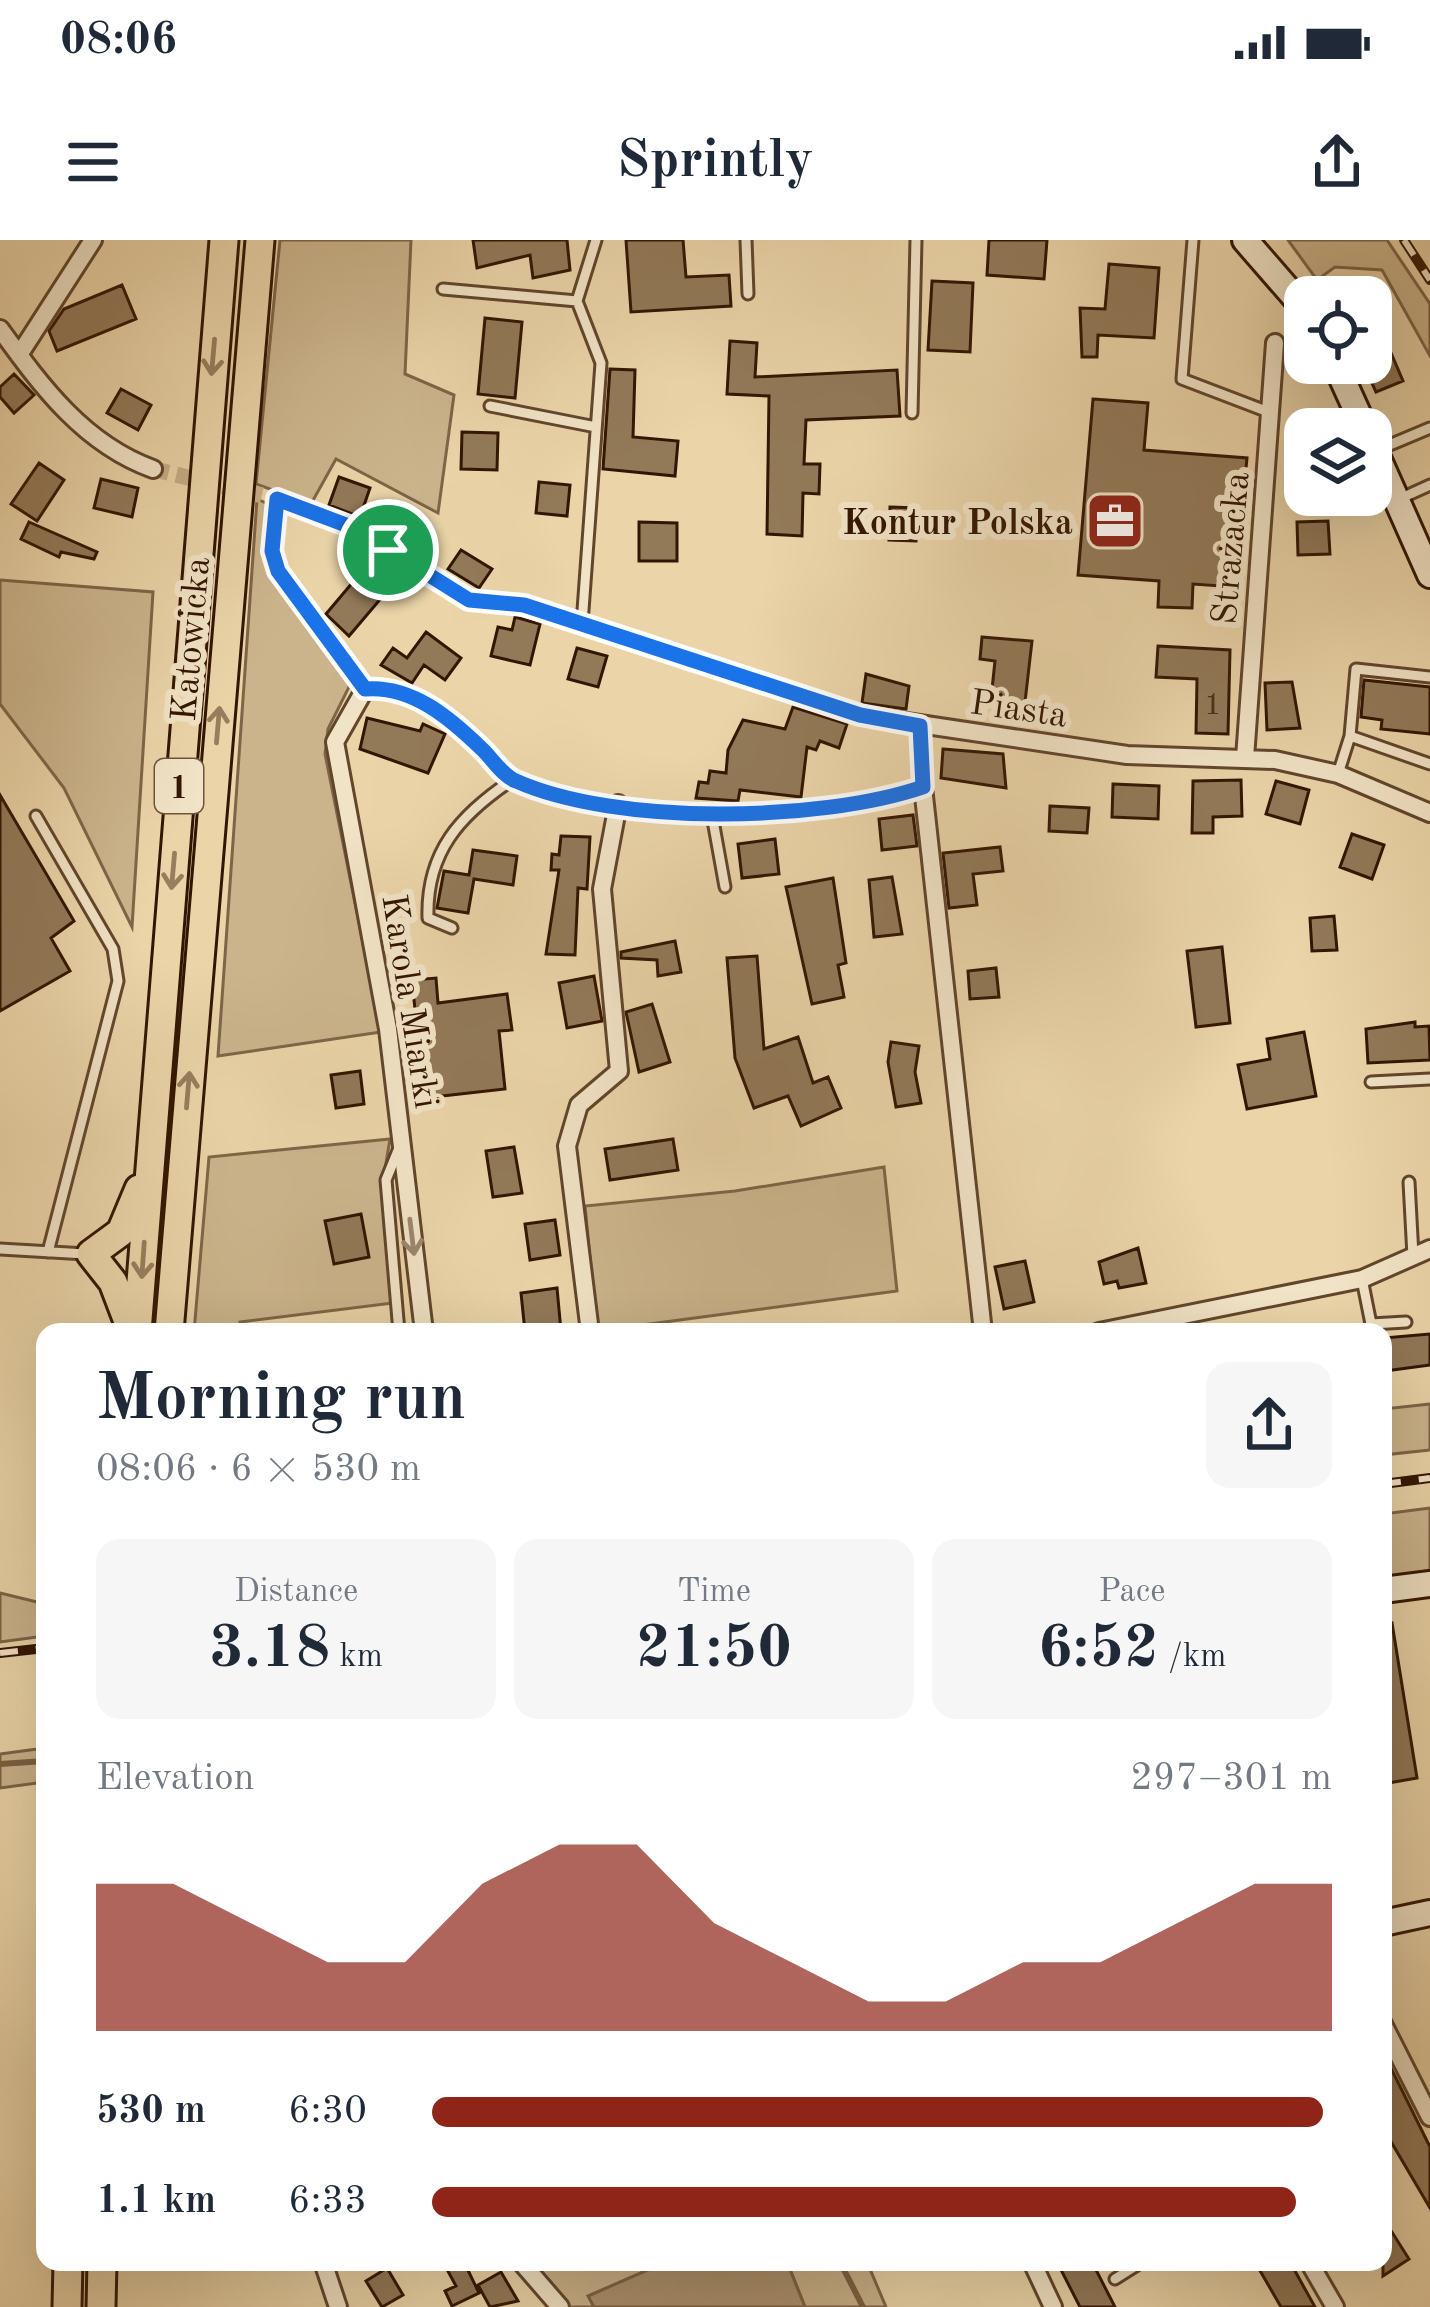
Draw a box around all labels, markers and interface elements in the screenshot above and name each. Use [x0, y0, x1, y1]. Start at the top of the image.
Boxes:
text: 08:06 [60, 19, 177, 64]
icon: menu [60, 129, 126, 195]
icon: share [1304, 129, 1370, 195]
text: Sprintly [617, 135, 813, 189]
map controls [1284, 276, 1392, 516]
button: locate [1284, 276, 1392, 384]
one-way arrow [201, 336, 224, 375]
button: layers [1284, 408, 1392, 516]
street label: Strażacka [1208, 470, 1258, 626]
office icon: Kontur Polska [1084, 490, 1146, 552]
pin [337, 499, 439, 601]
place label: Kontur Polska [842, 507, 1073, 543]
icon: arrive [355, 517, 421, 583]
street label: Katowicka [168, 556, 218, 723]
street label: Piasta [967, 686, 1070, 736]
house number: 1 [1204, 691, 1222, 721]
one-way arrow [206, 706, 229, 745]
road number: 1 [155, 759, 203, 813]
one-way arrow [161, 851, 184, 890]
street label: Karola Miarki [373, 892, 443, 1111]
one-way arrow [177, 1071, 200, 1110]
one-way arrow [402, 1217, 424, 1256]
one-way arrow [131, 1240, 154, 1279]
button: share [1206, 1362, 1332, 1488]
text: Morning run [96, 1368, 466, 1434]
text: 08:06 · 6 × 530 m [96, 1450, 421, 1489]
text: Distance [234, 1576, 358, 1609]
text: Time [677, 1576, 751, 1609]
text: Pace [1099, 1576, 1165, 1609]
text: 3.18 [209, 1620, 330, 1680]
text: 21:50 [636, 1620, 792, 1680]
text: 6:52 [1038, 1620, 1159, 1680]
text: km [330, 1641, 383, 1674]
text: /km [1159, 1641, 1226, 1674]
text: Elevation [96, 1759, 255, 1798]
text: 297–301 m [1130, 1759, 1332, 1798]
text: 530 m [96, 2092, 206, 2131]
text: 6:30 [288, 2092, 367, 2131]
text: 1.1 km [96, 2182, 216, 2221]
text: 6:33 [288, 2182, 367, 2221]

